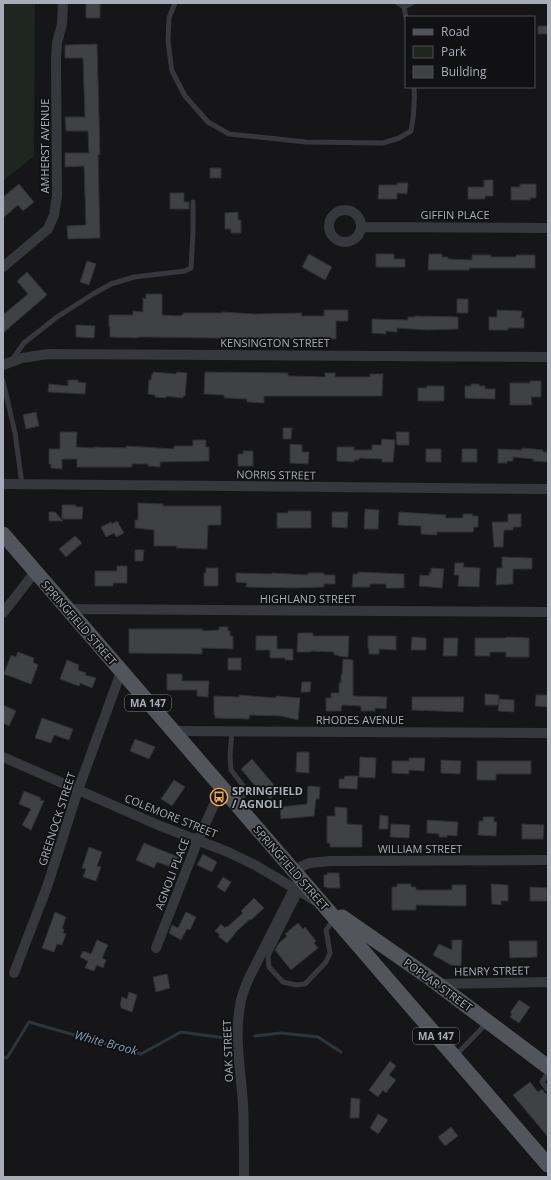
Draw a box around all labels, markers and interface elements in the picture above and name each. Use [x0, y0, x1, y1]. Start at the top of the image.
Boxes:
legend [405, 16, 535, 88]
text: Road [441, 23, 470, 40]
text: Park [441, 43, 467, 60]
text: Building [441, 63, 487, 80]
street label: AMHERST AVENUE [37, 99, 52, 193]
street label: GIFFIN PLACE [421, 207, 490, 222]
street label: KENSINGTON STREET [220, 335, 330, 350]
street label: NORRIS STREET [236, 466, 316, 483]
street label: SPRINGFIELD STREET [38, 577, 120, 668]
street label: HIGHLAND STREET [260, 591, 356, 606]
road number: MA 147 [125, 695, 171, 711]
street label: RHODES AVENUE [316, 712, 404, 727]
street label: GREENOCK STREET [34, 770, 79, 868]
place label: SPRINGFIELD / AGNOLI [232, 783, 303, 811]
bus stop icon: SPRINGFIELD / AGNOLI [209, 787, 229, 807]
street label: COLEMORE STREET [123, 790, 220, 841]
street label: SPRINGFIELD STREET [250, 822, 332, 913]
street label: AGNOLI PLACE [151, 836, 192, 912]
street label: WILLIAM STREET [378, 841, 462, 856]
street label: POPLAR STREET [401, 955, 476, 1015]
street label: HENRY STREET [454, 962, 530, 979]
street label: OAK STREET [219, 1020, 236, 1082]
water label: White Brook [73, 1026, 141, 1059]
road number: MA 147 [413, 1028, 459, 1044]

